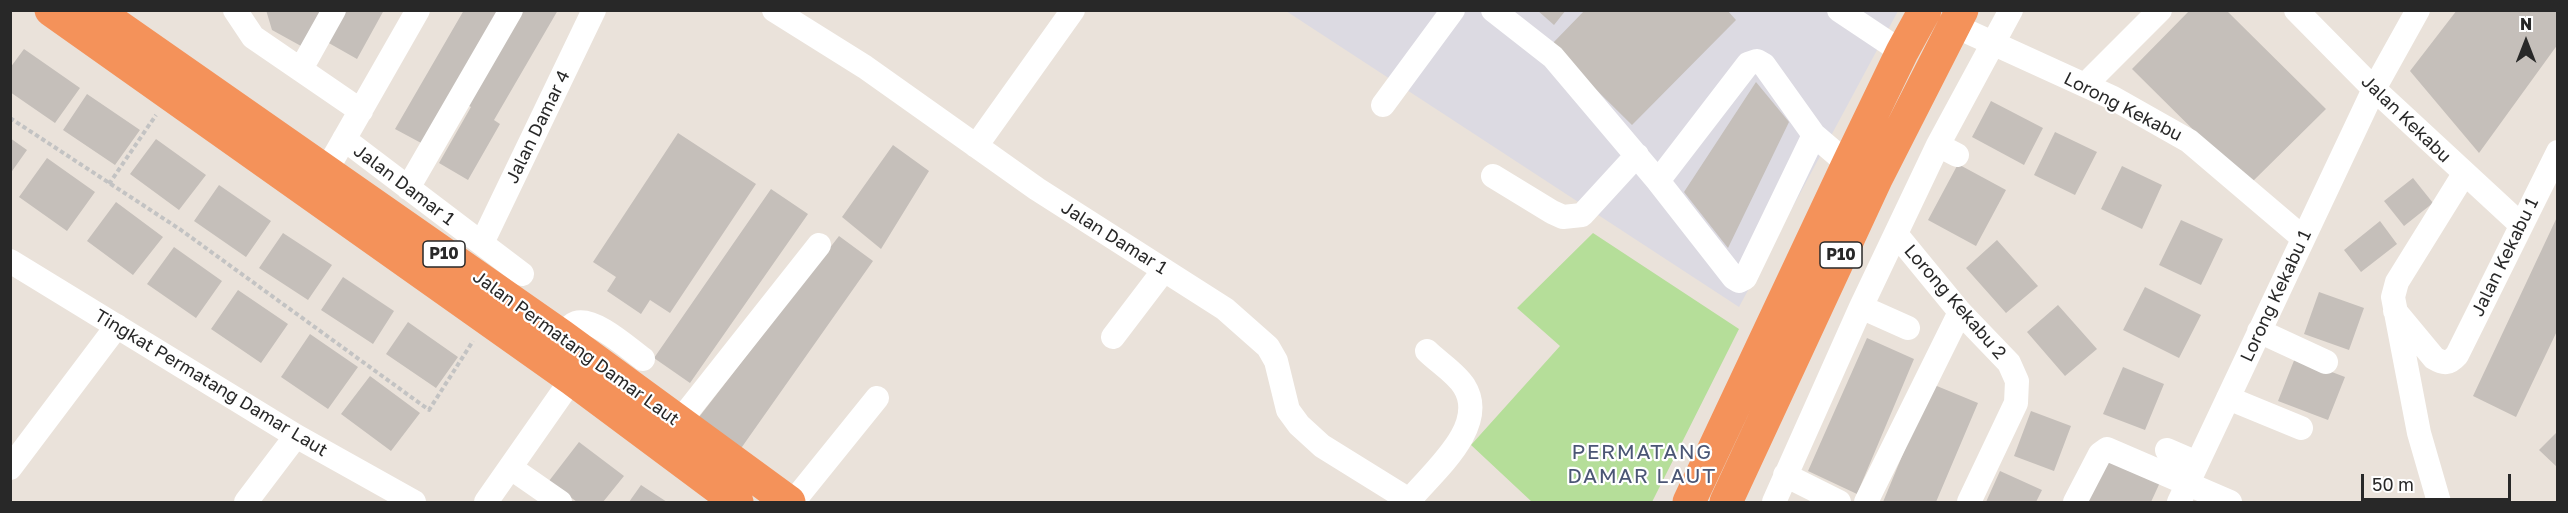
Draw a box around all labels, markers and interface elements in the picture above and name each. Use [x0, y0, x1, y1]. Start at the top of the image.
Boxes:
north arrow [2496, 12, 2556, 72]
text: N [2520, 14, 2532, 34]
street label: Jalan Damar 4 [501, 67, 575, 187]
street label: Lorong Kekabu [2060, 68, 2186, 146]
street label: Jalan Kekabu [2357, 71, 2455, 167]
street label: Jalan Damar 1 [349, 140, 459, 230]
street label: Jalan Kekabu 1 [2467, 194, 2543, 320]
street label: Jalan Damar 1 [1057, 197, 1171, 279]
street label: Lorong Kekabu 1 [2236, 227, 2316, 365]
street label: Lorong Kekabu 2 [1899, 240, 2011, 364]
road number: P10 [423, 241, 465, 267]
road number: P10 [1820, 242, 1862, 268]
street label: Jalan Permatang Damar Laut [469, 266, 683, 430]
street label: Tingkat Permatang Damar Laut [91, 305, 331, 461]
district label: PERMATANG DAMAR LAUT [1567, 439, 1717, 489]
scale bar [2364, 462, 2514, 500]
text: 50 m [2372, 473, 2414, 495]

